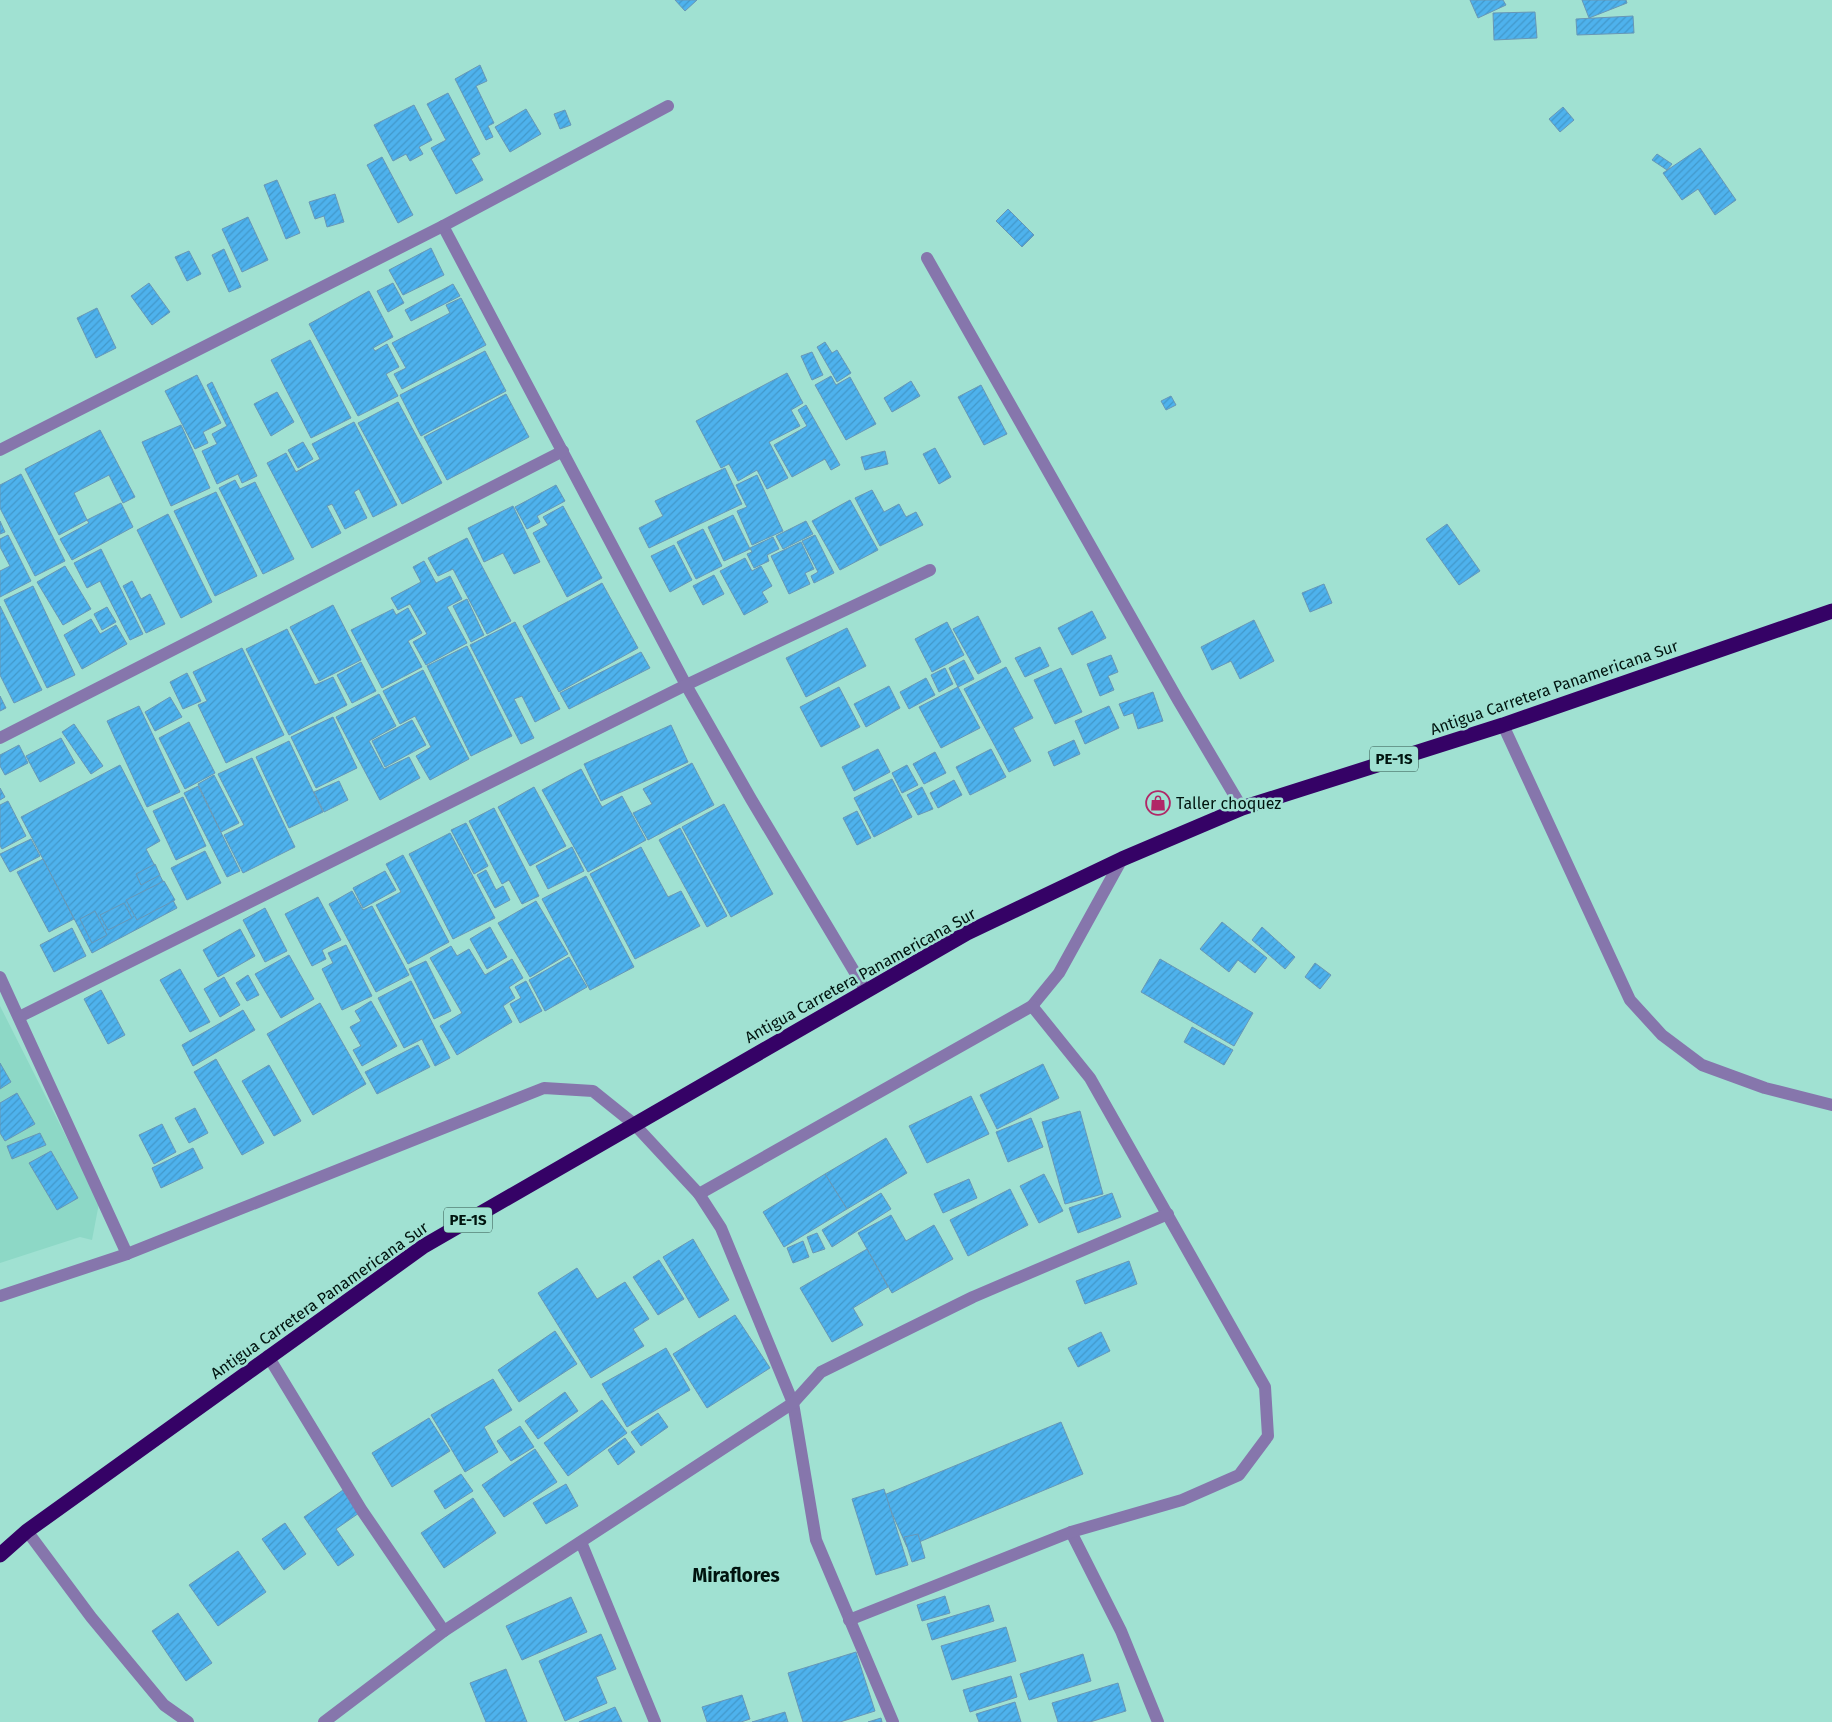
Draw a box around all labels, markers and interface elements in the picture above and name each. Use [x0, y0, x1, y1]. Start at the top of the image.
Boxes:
street label: Antigua Carretera Panamericana Sur [1428, 636, 1682, 739]
road number: PE-1S [1370, 746, 1418, 772]
shop icon: Taller choquez [1145, 790, 1171, 816]
place label: Taller choquez [1176, 794, 1281, 813]
street label: Antigua Carretera Panamericana Sur [741, 903, 980, 1047]
road number: PE-1S [444, 1208, 492, 1232]
street label: Antigua Carretera Panamericana Sur [207, 1217, 432, 1383]
district label: Miraflores [692, 1564, 780, 1587]

